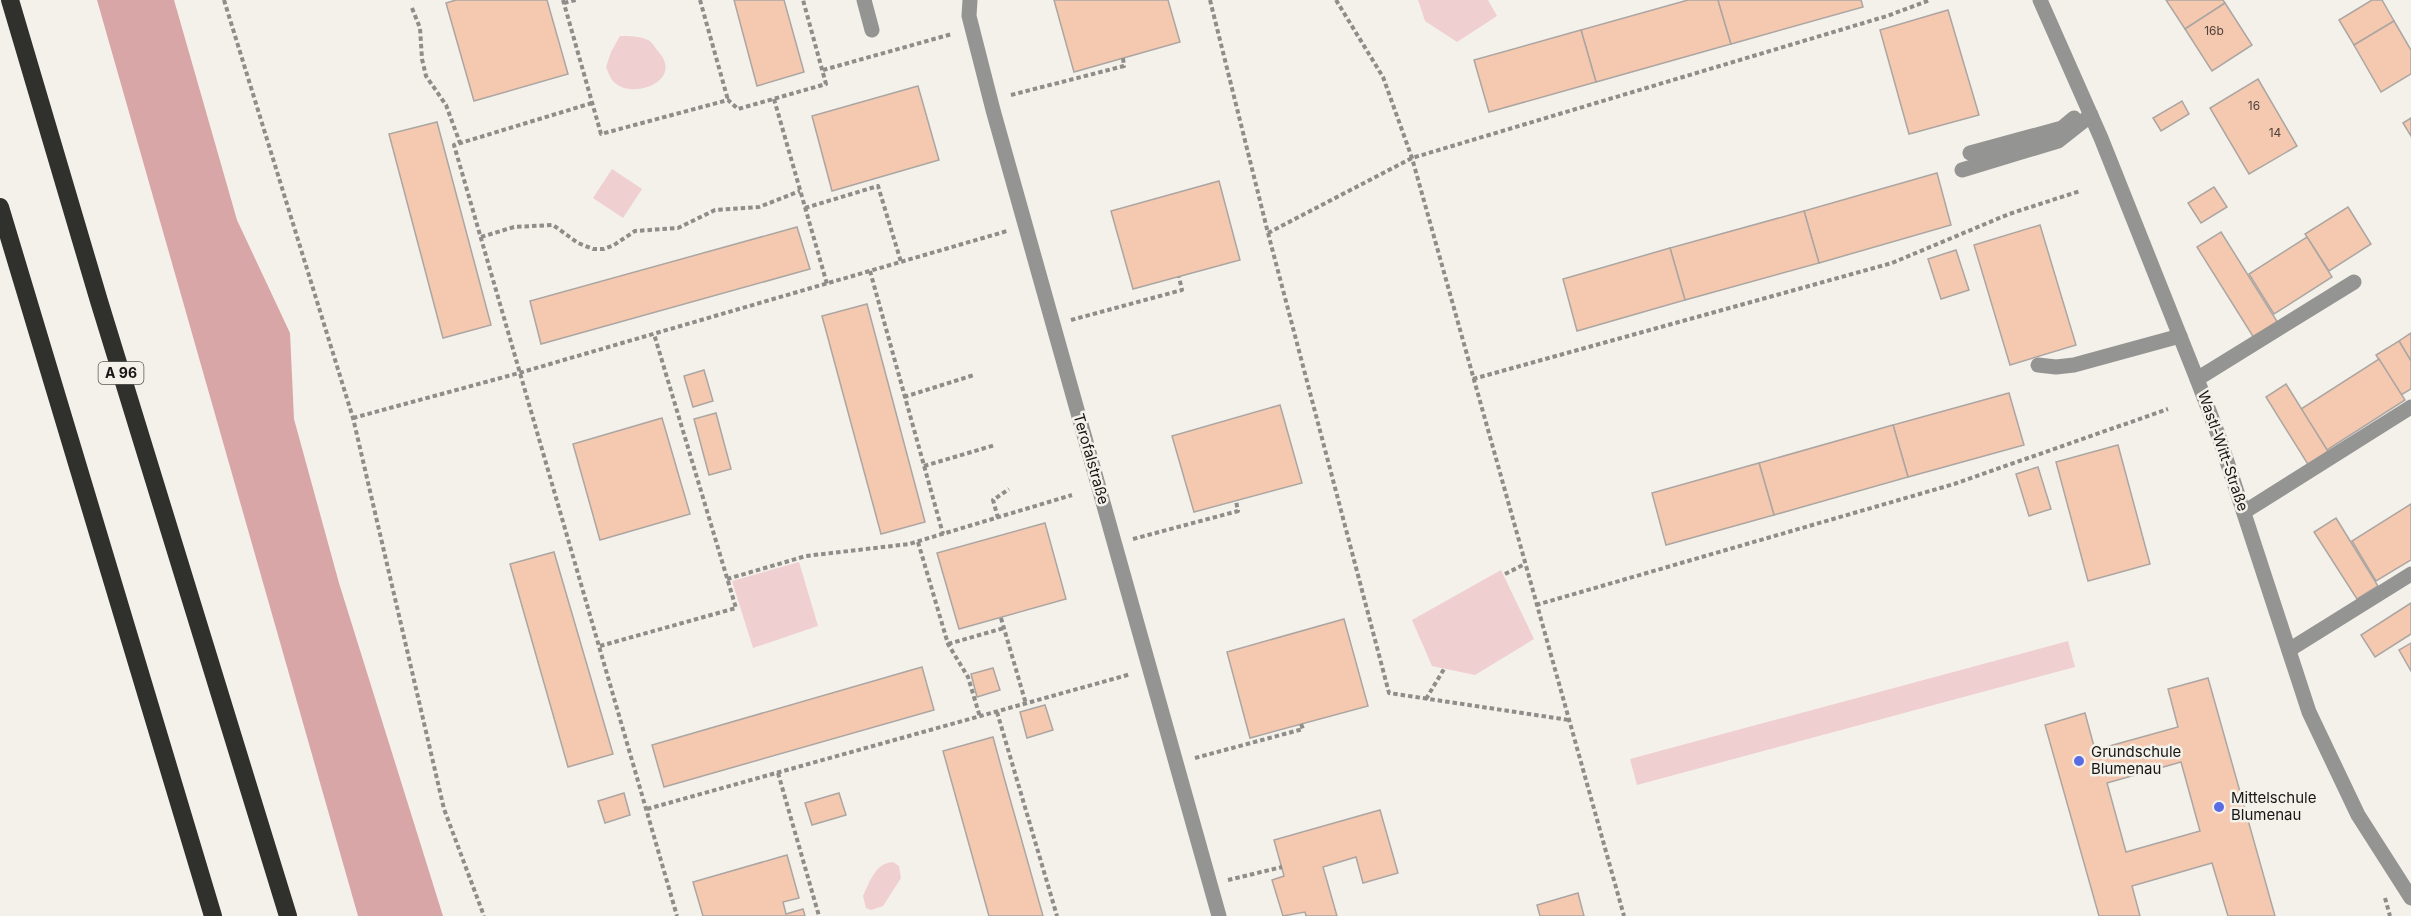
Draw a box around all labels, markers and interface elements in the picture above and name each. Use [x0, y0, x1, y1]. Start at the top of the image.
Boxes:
house number: 16b [2204, 23, 2224, 38]
house number: 16 [2248, 98, 2260, 113]
house number: 14 [2269, 125, 2282, 140]
road number: A 96 [98, 362, 144, 384]
street label: Wastl-Witt-Straße [2194, 388, 2253, 514]
street label: Terofalstraße [1069, 411, 1114, 507]
place label: Grundschule Blumenau [2091, 742, 2181, 778]
marker: Grundschule Blumenau [2072, 754, 2086, 768]
place label: Mittelschule Blumenau [2231, 788, 2316, 824]
marker: Mittelschule Blumenau [2212, 800, 2226, 814]

